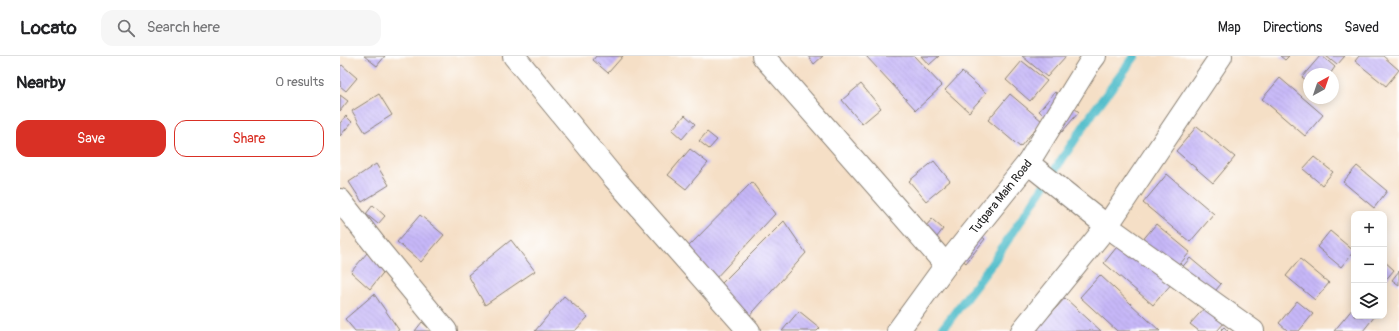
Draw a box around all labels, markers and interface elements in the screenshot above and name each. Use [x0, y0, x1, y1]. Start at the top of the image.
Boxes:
search box [101, 10, 381, 46]
text: Locato [20, 16, 77, 40]
icon: search [115, 17, 137, 39]
text: Search here [147, 18, 220, 37]
text: Map [1218, 19, 1241, 36]
text: Directions [1263, 19, 1322, 36]
text: Saved [1344, 19, 1379, 36]
north arrow [1303, 68, 1339, 104]
text: Nearby [16, 72, 65, 93]
text: 0 results [275, 74, 324, 90]
button: Save [16, 120, 166, 157]
button: Share [174, 120, 324, 157]
street label: Tutpara Main Road [966, 156, 1035, 237]
map controls [1351, 211, 1387, 319]
button: + [1351, 211, 1387, 247]
button: − [1351, 247, 1387, 283]
button: layers [1351, 283, 1387, 319]

